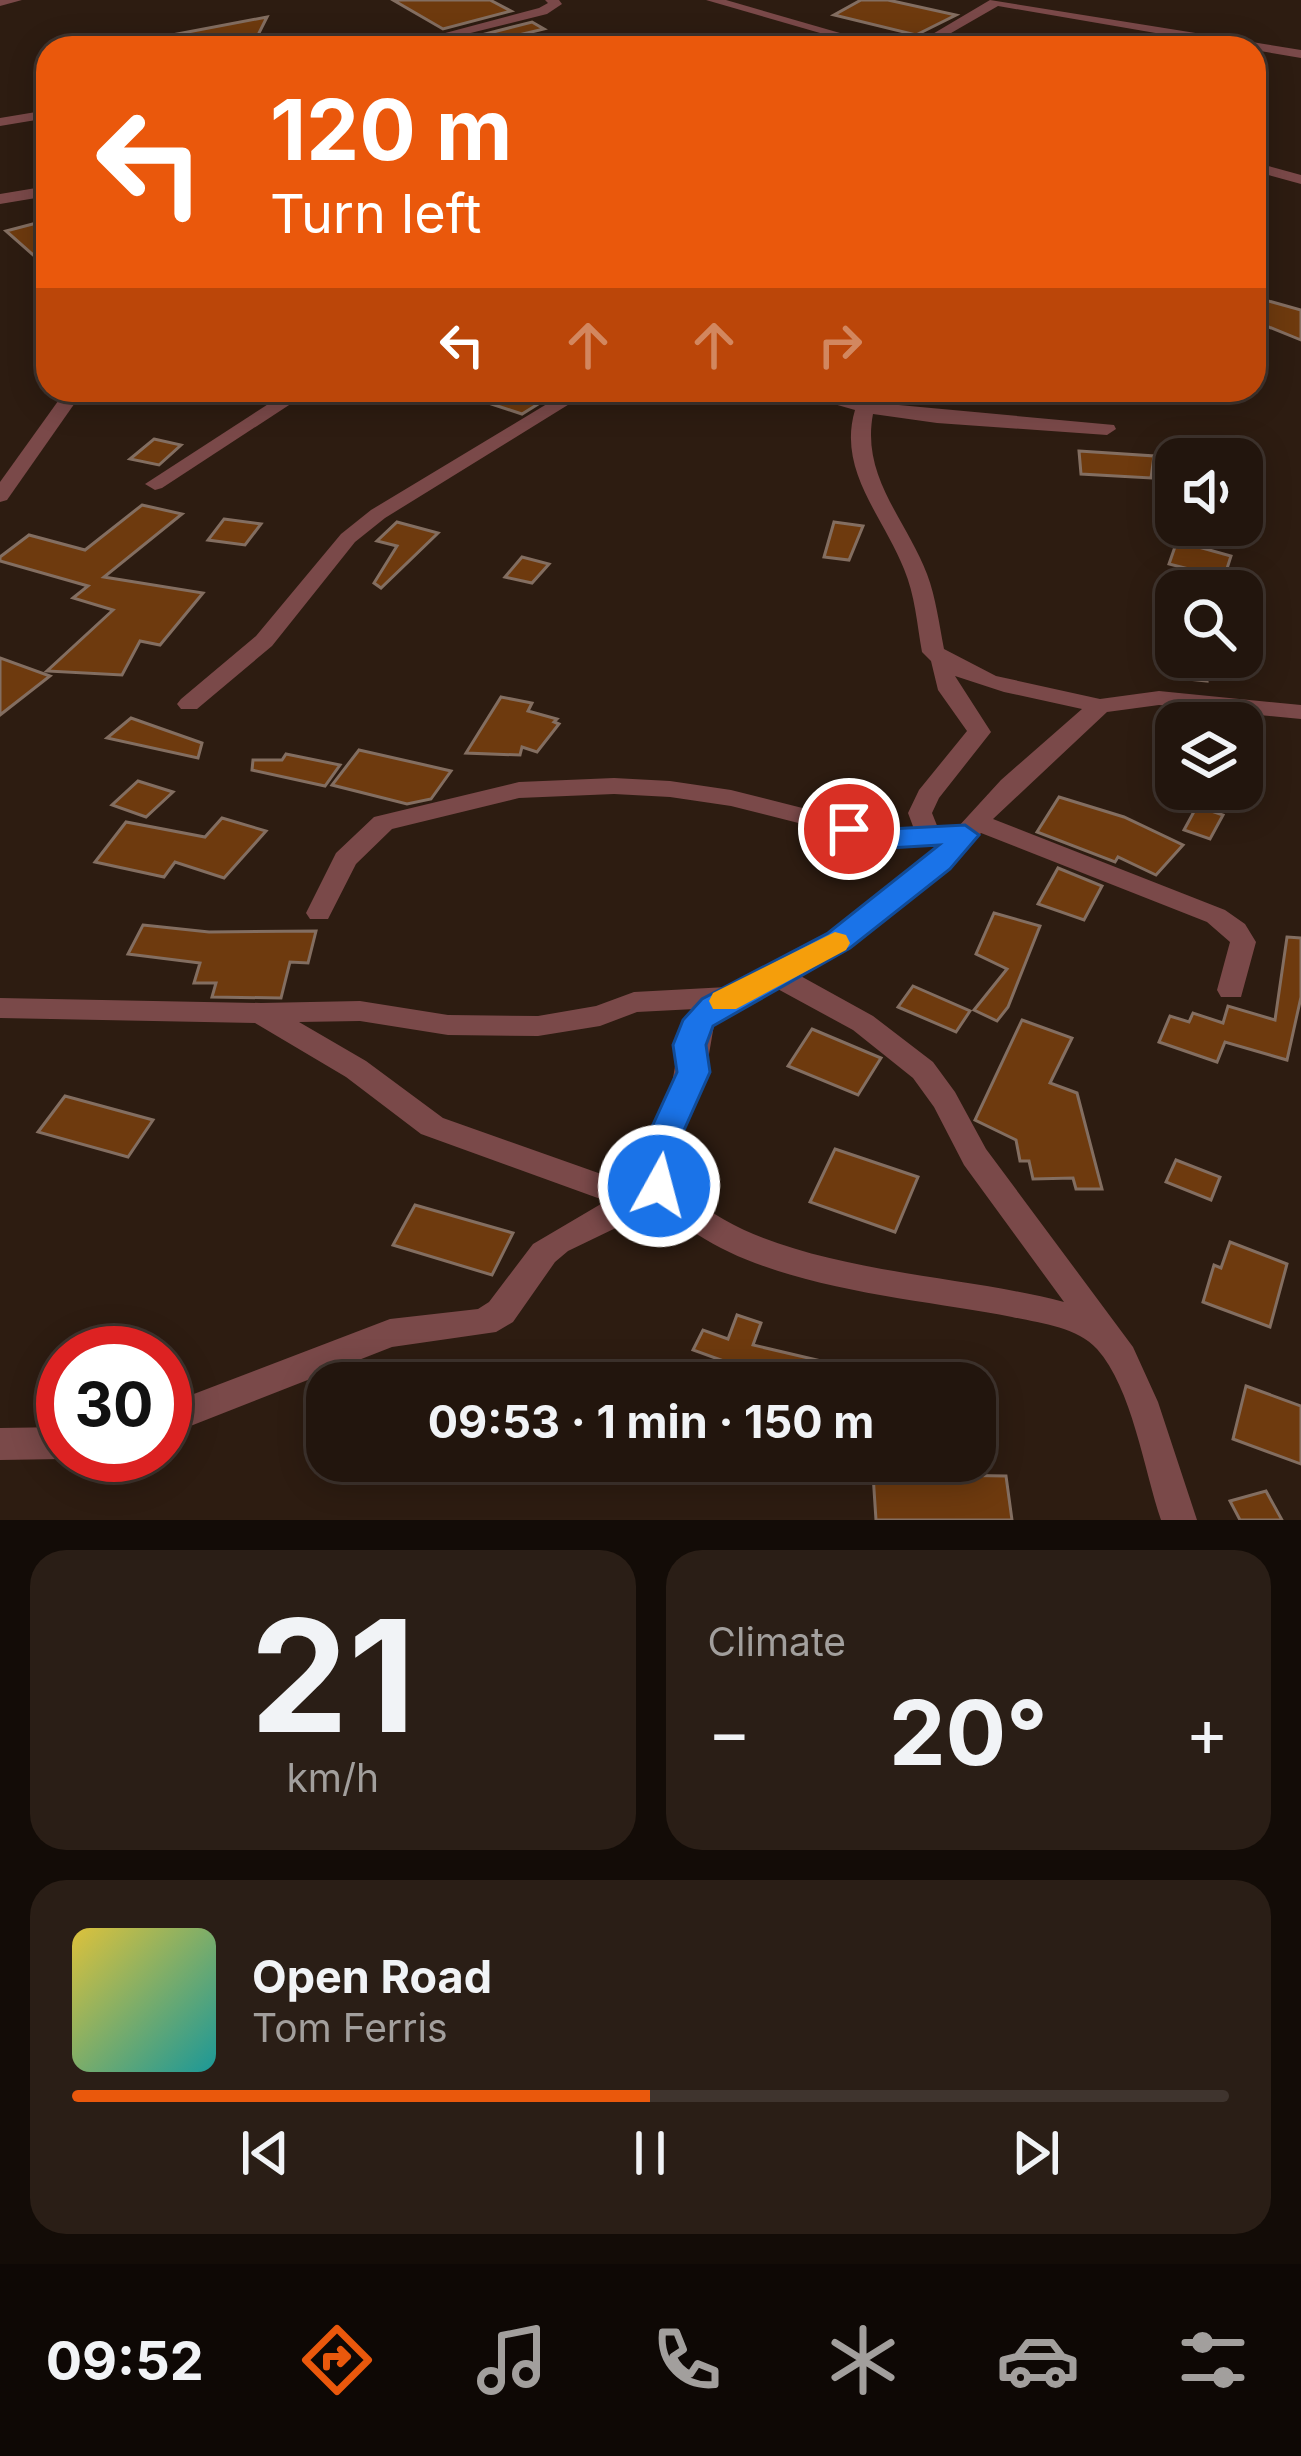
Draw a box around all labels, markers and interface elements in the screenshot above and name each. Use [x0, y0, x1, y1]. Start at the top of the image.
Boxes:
text: 120 m [270, 79, 512, 180]
icon: left [72, 84, 228, 240]
text: Turn left [270, 181, 481, 246]
icon: left [429, 312, 495, 378]
icon: ahead [555, 312, 621, 378]
icon: ahead [681, 312, 747, 378]
icon: right [807, 312, 873, 378]
map controls [1155, 438, 1263, 810]
button: sound [1155, 438, 1263, 546]
button: search [1155, 570, 1263, 678]
button: layers [1155, 702, 1263, 810]
pin [798, 778, 900, 880]
icon: arrive [816, 796, 882, 862]
position arrow [596, 1123, 722, 1249]
speed limit sign: 30 [36, 1326, 192, 1482]
text: 09:53 · 1 min · 150 m [428, 1394, 874, 1449]
text: 21 [250, 1581, 416, 1770]
text: Climate [708, 1618, 846, 1665]
text: 20° [889, 1678, 1048, 1787]
text: − [708, 1692, 751, 1772]
text: + [1185, 1692, 1229, 1772]
text: km/h [286, 1754, 379, 1801]
text: Open Road [252, 1949, 492, 2004]
text: Tom Ferris [252, 2004, 447, 2051]
icon: previous [232, 2120, 298, 2186]
icon: pause [617, 2120, 683, 2186]
icon: next [1003, 2120, 1069, 2186]
icon: directions [295, 2318, 379, 2402]
icon: music [470, 2318, 554, 2402]
icon: phone [645, 2318, 729, 2402]
icon: climate [821, 2318, 905, 2402]
icon: car [996, 2318, 1080, 2402]
icon: filters [1171, 2318, 1255, 2402]
text: 09:52 [46, 2328, 204, 2393]

